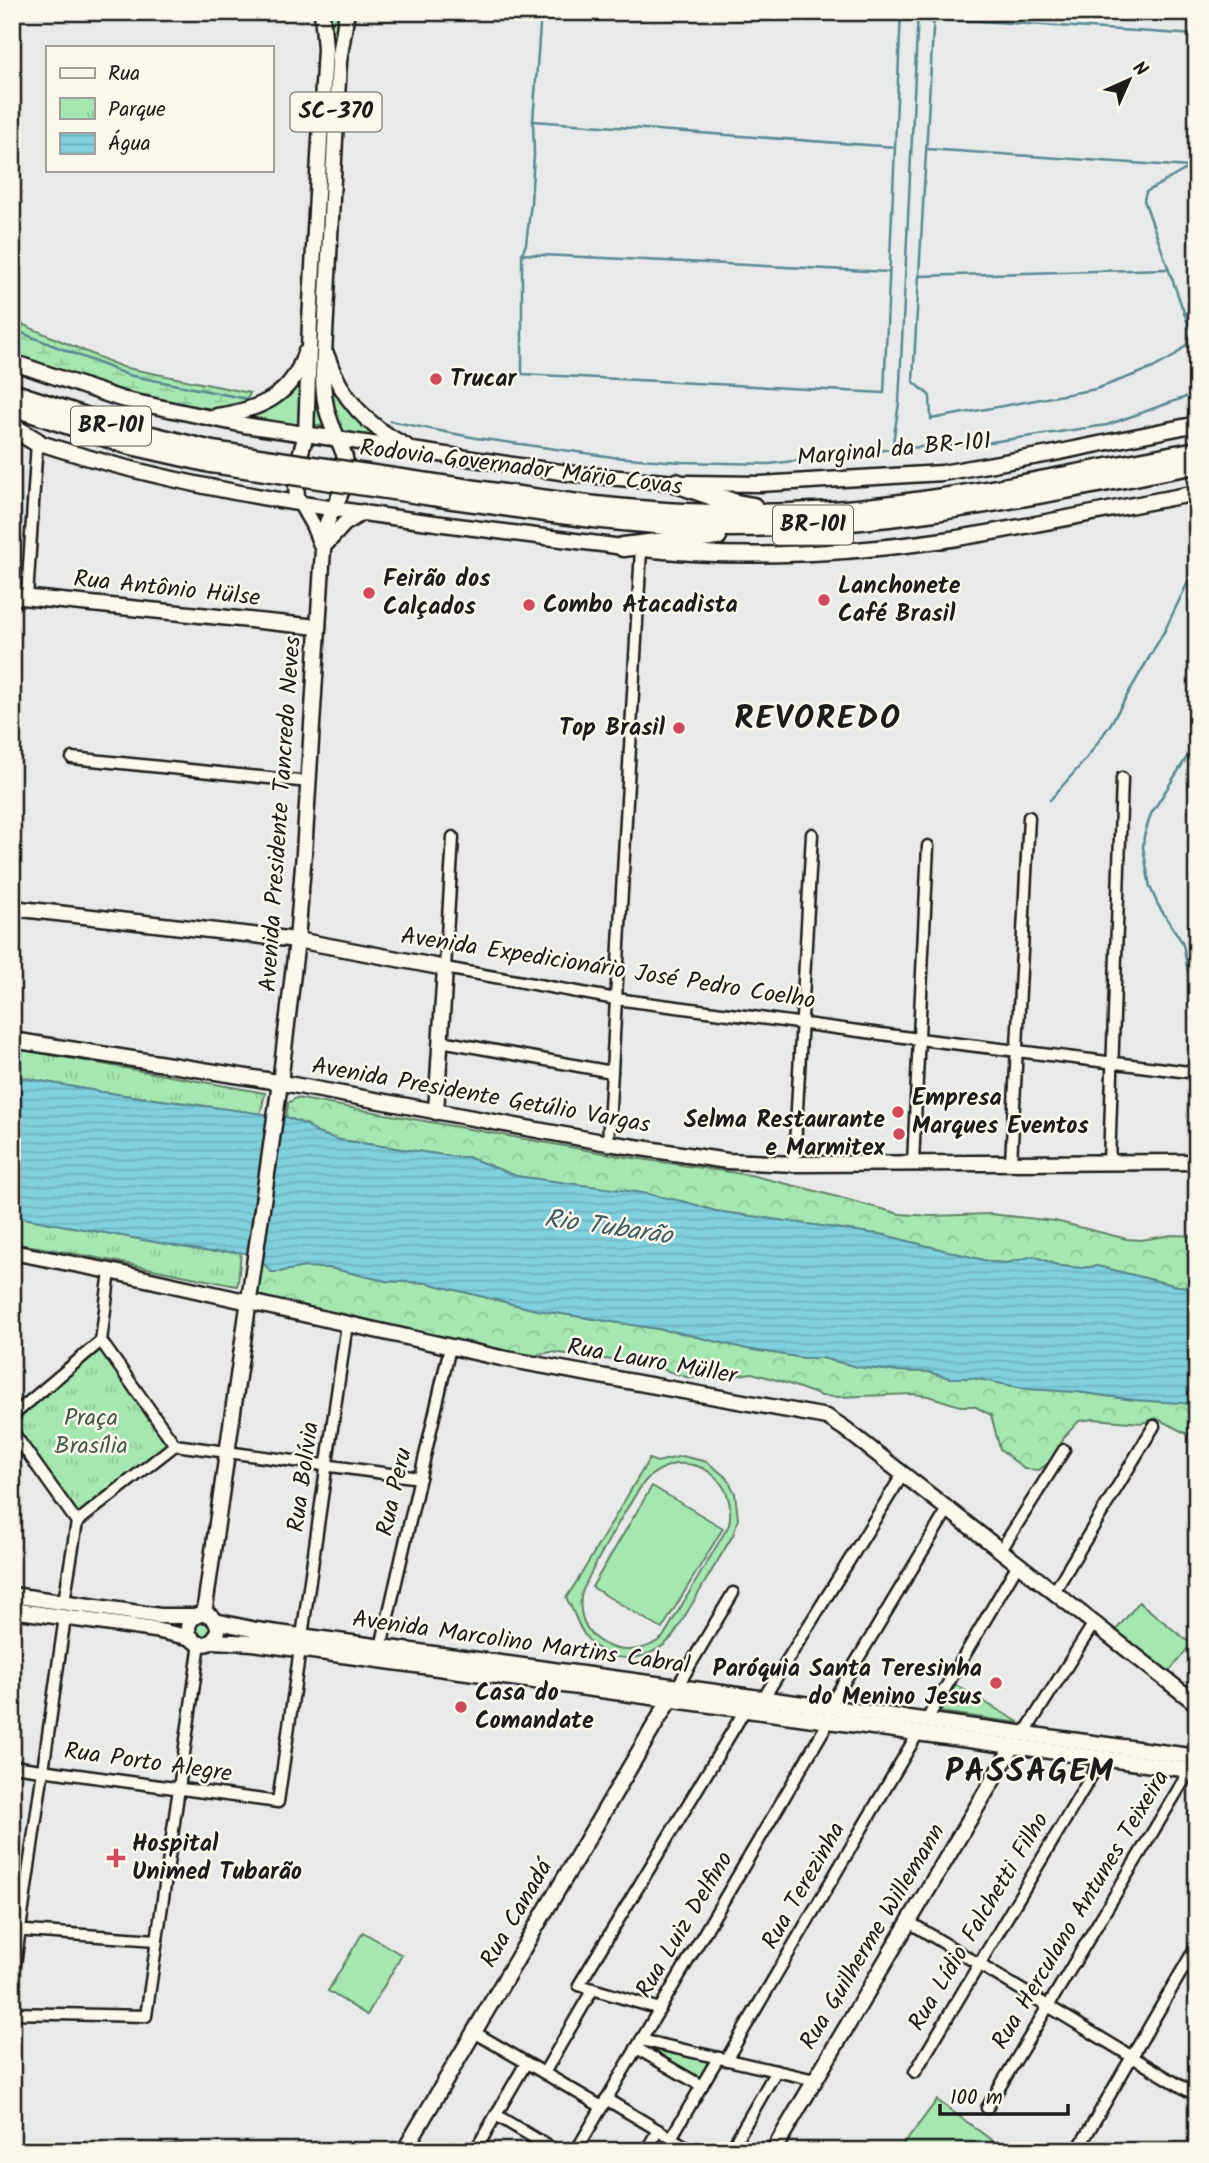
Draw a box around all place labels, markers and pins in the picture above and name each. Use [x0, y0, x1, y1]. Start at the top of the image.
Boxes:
place label: Trucar [450, 360, 517, 399]
marker: Trucar [428, 371, 444, 387]
place label: Feirão dos Calçados [383, 560, 490, 627]
place label: Lanchonete Café Brasil [838, 567, 961, 634]
marker: Feirão dos Calçados [361, 585, 377, 601]
place label: Combo Atacadista [543, 586, 738, 625]
marker: Lanchonete Café Brasil [816, 592, 832, 608]
marker: Combo Atacadista [521, 597, 537, 613]
place label: Top Brasil [559, 709, 666, 748]
marker: Top Brasil [671, 720, 687, 736]
place label: Empresa Marques Eventos [912, 1079, 1089, 1146]
place label: Selma Restaurante e Marmitex [684, 1101, 886, 1168]
marker: Empresa Marques Eventos [890, 1104, 906, 1120]
marker: Selma Restaurante e Marmitex [891, 1126, 907, 1142]
place label: Paróquia Santa Teresinha do Menino Jesus [712, 1650, 982, 1717]
place label: Casa do Comandate [475, 1674, 594, 1741]
marker: Paróquia Santa Teresinha do Menino Jesus [988, 1675, 1004, 1691]
marker: Casa do Comandate [453, 1699, 469, 1715]
place label: Hospital Unimed Tubarão [132, 1825, 302, 1892]
marker: Hospital Unimed Tubarão [106, 1848, 126, 1868]

